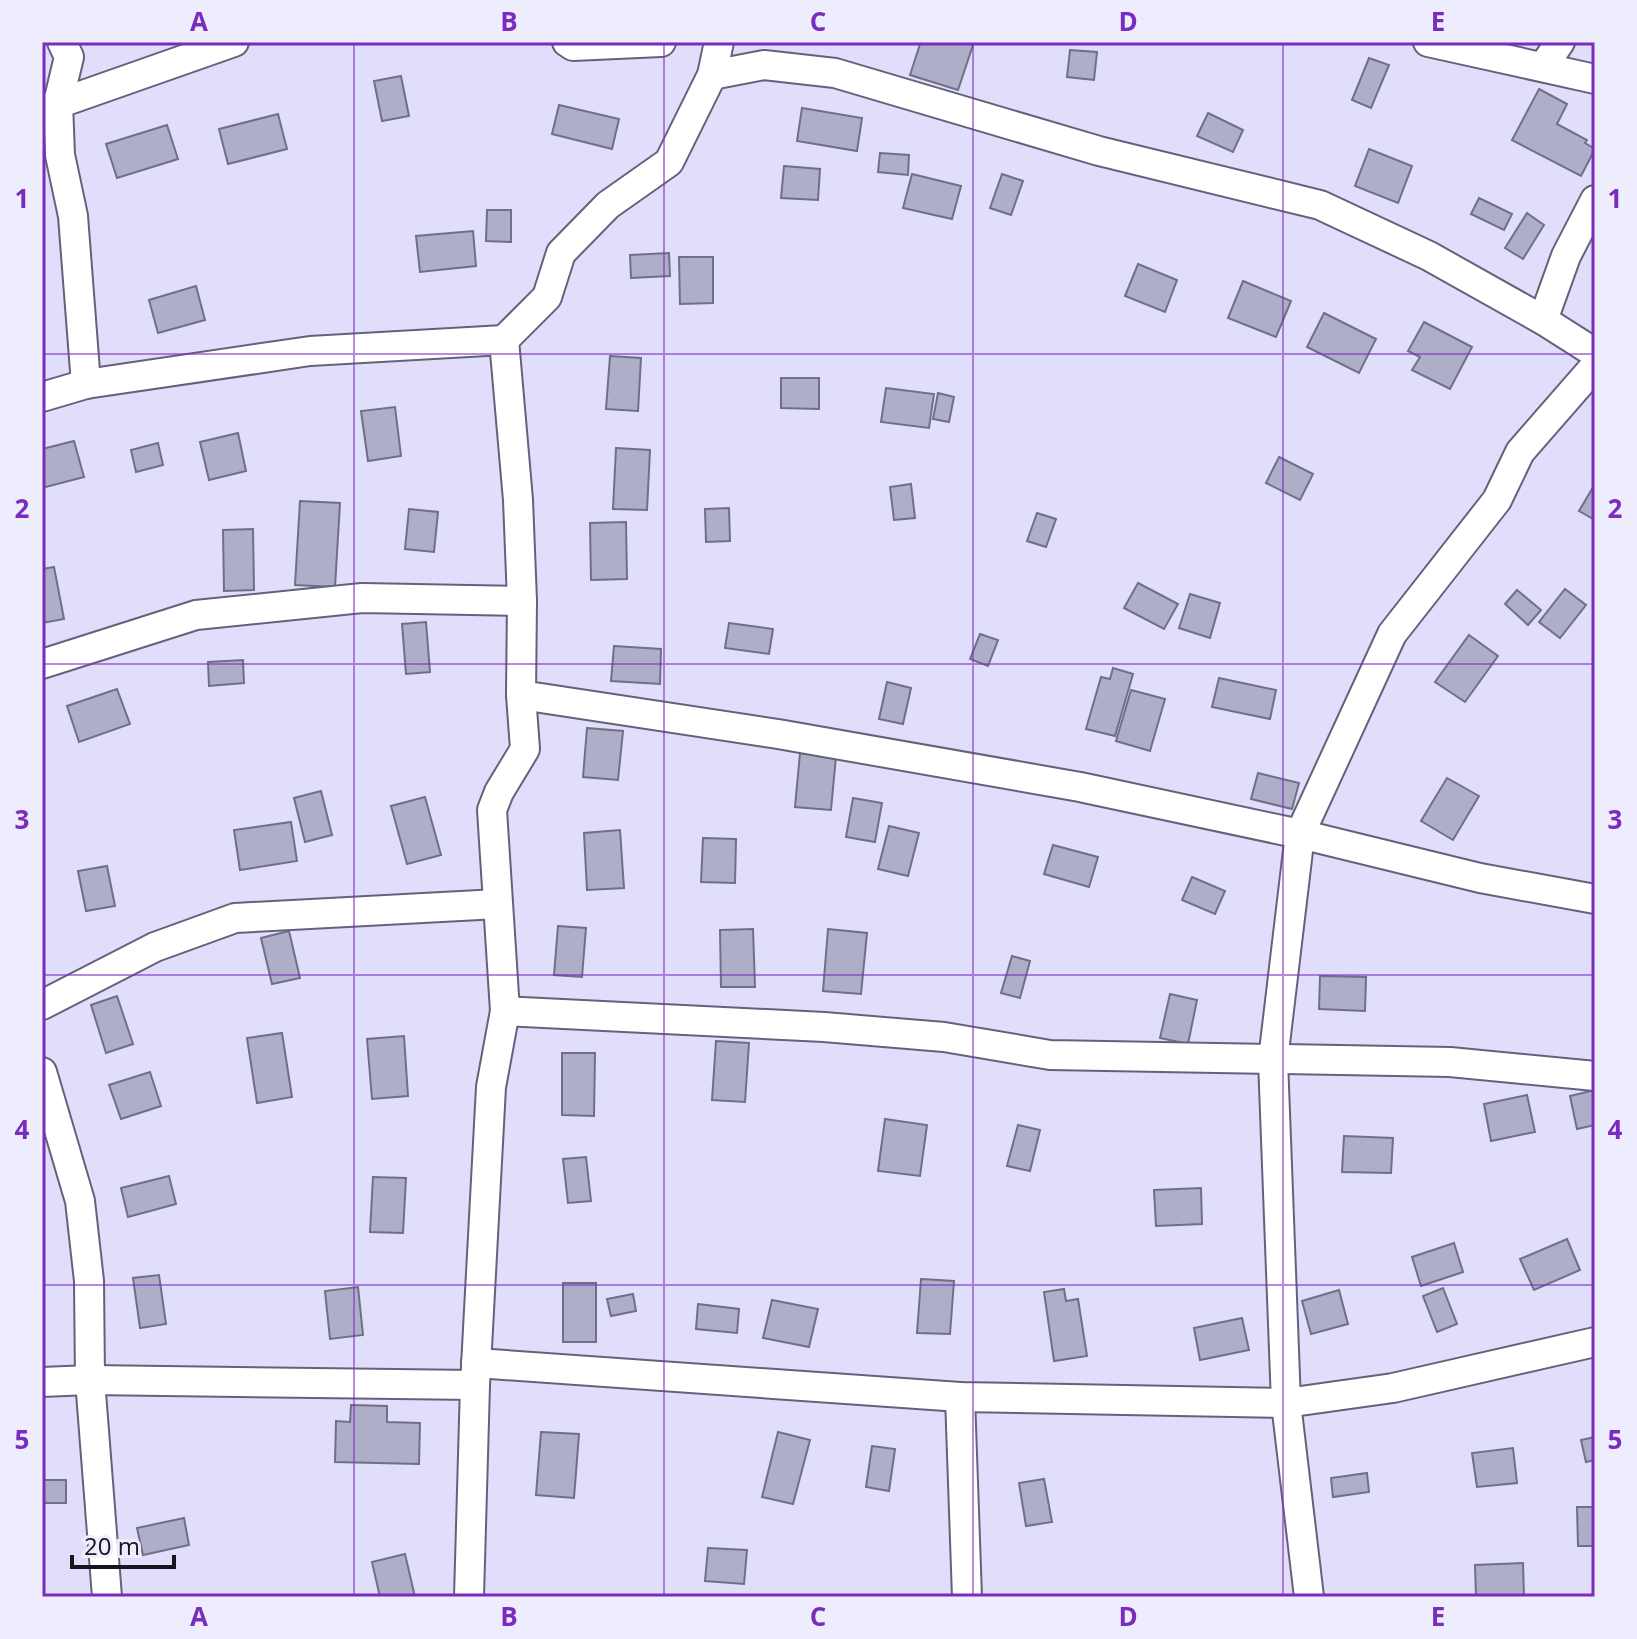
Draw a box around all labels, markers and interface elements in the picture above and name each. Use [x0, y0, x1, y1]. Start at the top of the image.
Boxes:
text: A [190, 3, 208, 39]
text: B [500, 3, 518, 39]
text: C [810, 3, 826, 39]
text: D [1118, 3, 1138, 39]
text: E [1431, 3, 1445, 39]
text: 1 [15, 180, 29, 216]
text: 1 [1608, 180, 1622, 216]
text: 2 [15, 490, 30, 526]
text: 2 [1608, 490, 1623, 526]
text: 3 [15, 801, 29, 837]
text: 3 [1608, 801, 1622, 837]
text: 4 [15, 1111, 30, 1147]
text: 4 [1608, 1111, 1623, 1147]
text: 5 [15, 1421, 29, 1457]
text: 5 [1608, 1421, 1622, 1457]
scale bar [72, 1519, 174, 1569]
text: 20 m [84, 1529, 140, 1562]
text: A [190, 1598, 208, 1634]
text: B [500, 1598, 518, 1634]
text: C [810, 1598, 826, 1634]
text: D [1118, 1598, 1138, 1634]
text: E [1431, 1598, 1445, 1634]

